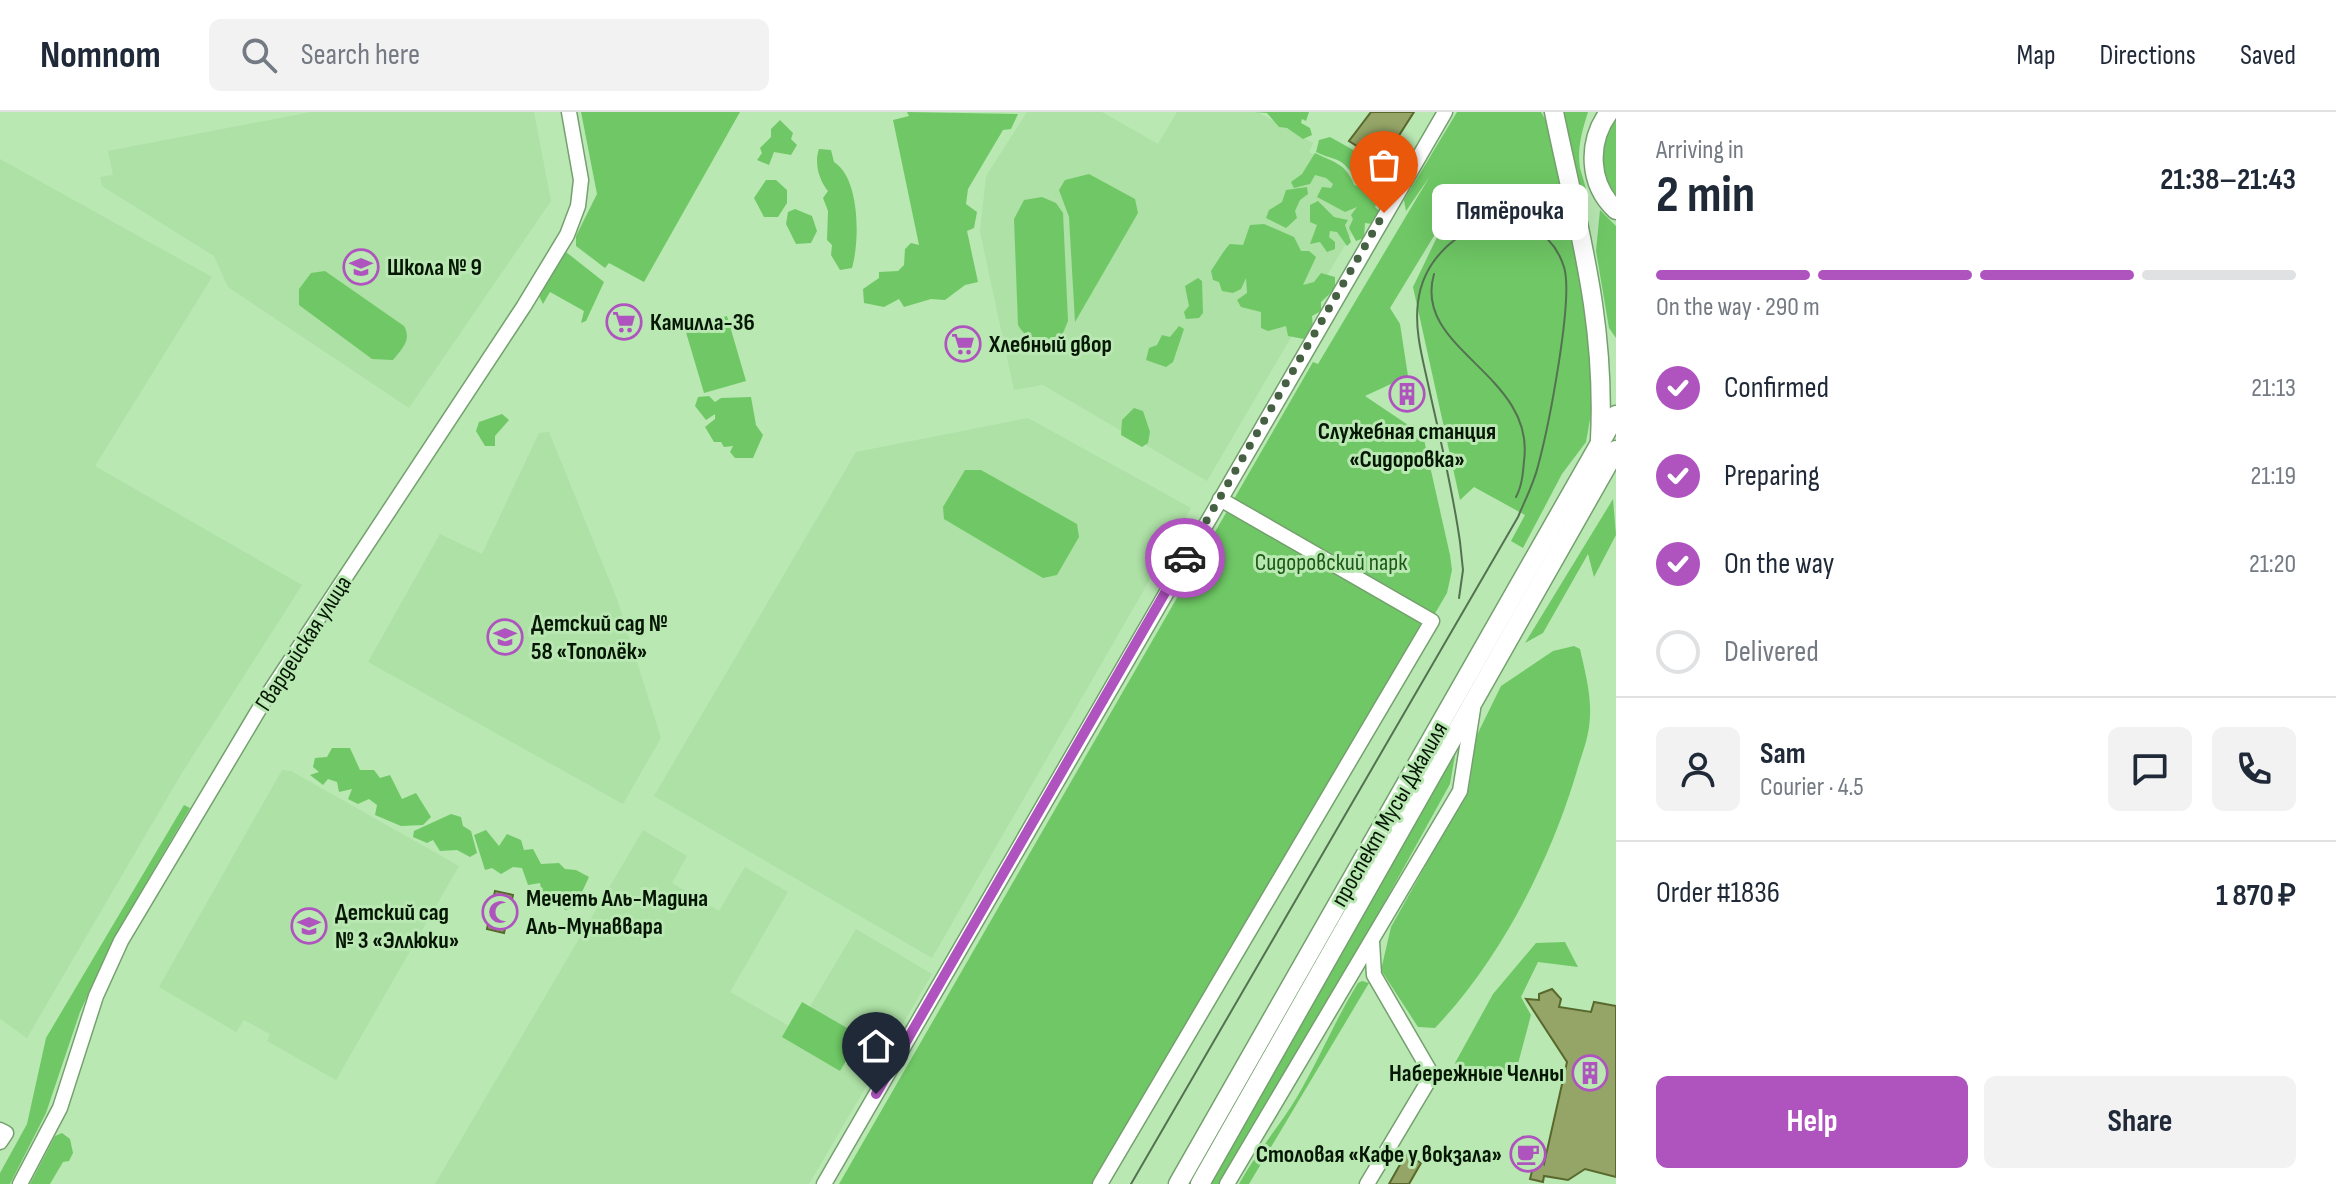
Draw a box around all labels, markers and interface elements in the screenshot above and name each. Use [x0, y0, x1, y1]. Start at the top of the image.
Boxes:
search box [209, 19, 769, 91]
text: Nomnom [40, 33, 161, 78]
icon: search [237, 33, 281, 77]
text: Search here [301, 37, 420, 73]
text: Map [2017, 39, 2056, 72]
text: Directions [2100, 39, 2196, 72]
text: Saved [2240, 39, 2296, 72]
pin [1350, 131, 1418, 213]
text: Arriving in [1656, 135, 1744, 166]
icon: bag [1362, 143, 1406, 187]
text: 21:38–21:43 [2160, 162, 2296, 198]
text: 2 min [1656, 164, 1755, 227]
callout: Пятёрочка [1432, 185, 1588, 241]
text: Пятёрочка [1456, 196, 1564, 227]
school or university icon: Школа № 9 [342, 248, 380, 286]
place label: Школа № 9 [387, 253, 482, 282]
text: On the way · 290 m [1656, 292, 1820, 323]
supermarket icon: Камилла-36 [605, 303, 643, 341]
place label: Камилла-36 [650, 308, 755, 337]
supermarket icon: Хлебный двор [944, 325, 982, 363]
place label: Хлебный двор [988, 330, 1112, 359]
icon: check [1656, 366, 1700, 410]
text: Confirmed [1724, 370, 1829, 406]
text: 21:13 [2251, 373, 2296, 404]
building icon: Служебная станция «Сидоровка» [1388, 375, 1426, 413]
place label: Служебная станция «Сидоровка» [1318, 417, 1496, 474]
icon: check [1656, 454, 1700, 498]
text: Preparing [1724, 458, 1820, 494]
text: 21:19 [2251, 461, 2296, 492]
courier [1145, 518, 1225, 598]
icon: car [1163, 536, 1207, 580]
icon: check [1656, 542, 1700, 586]
text: On the way [1724, 546, 1834, 582]
park label: Сидоровский парк [1255, 548, 1408, 577]
text: 21:20 [2249, 549, 2296, 580]
street label: Гвардейская улица [249, 570, 358, 716]
place label: Детский сад № 58 «Тополёк» [531, 609, 668, 666]
school or university icon: Детский сад № 58 «Тополёк» [486, 618, 524, 656]
text: Delivered [1724, 634, 1819, 670]
street label: проспект Мусы Джалиля [1325, 717, 1454, 912]
button: person [1656, 727, 1740, 811]
button: chat [2108, 727, 2192, 811]
button: phone [2212, 727, 2296, 811]
text: Sam [1760, 736, 1806, 772]
text: Courier · 4.5 [1760, 772, 1864, 803]
text: Order #1836 [1656, 875, 1780, 911]
text: 1 870 ₽ [2216, 878, 2296, 914]
place label: Мечеть Аль-Мадина Аль-Мунаввара [525, 884, 708, 941]
mosque icon: Мечеть Аль-Мадина Аль-Мунаввара [481, 893, 519, 931]
place label: Детский сад № 3 «Эллюки» [335, 898, 459, 955]
school or university icon: Детский сад № 3 «Эллюки» [290, 907, 328, 945]
pin [842, 1012, 910, 1094]
icon: home [854, 1024, 898, 1068]
building icon: Набережные Челны [1571, 1054, 1609, 1092]
place label: Набережные Челны [1389, 1059, 1564, 1088]
button: Help [1656, 1076, 1968, 1168]
button: Share [1984, 1076, 2296, 1168]
cafe icon: Столовая «Кафе у вокзала» [1509, 1135, 1547, 1173]
place label: Столовая «Кафе у вокзала» [1256, 1140, 1502, 1169]

